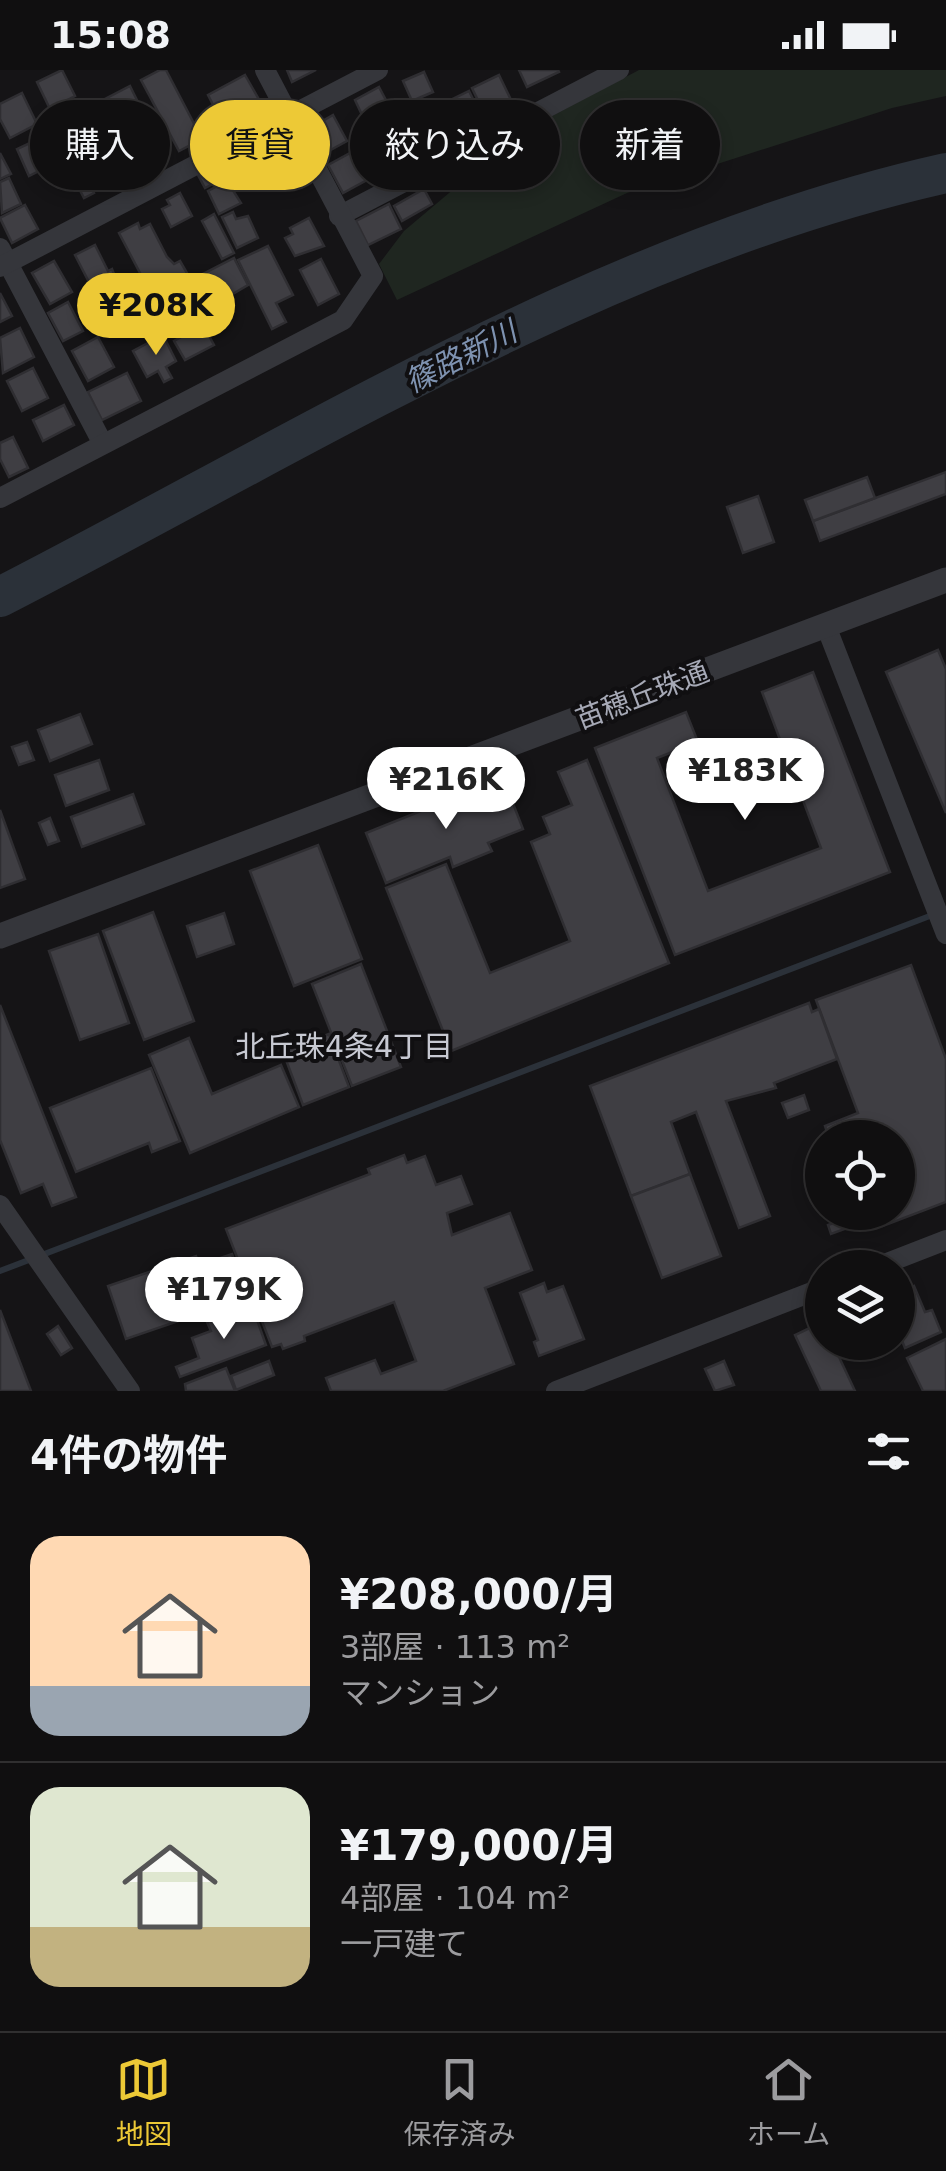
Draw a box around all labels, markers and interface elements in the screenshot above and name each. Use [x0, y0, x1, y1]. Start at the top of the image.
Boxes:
text: 15:08 [50, 13, 171, 57]
chip: 購入 [30, 100, 170, 190]
chip: 賃貸 [190, 100, 330, 190]
chip: 絞り込み [350, 100, 560, 190]
chip: 新着 [580, 100, 720, 190]
pin: ¥208K [86, 273, 226, 358]
text: ¥208K [99, 286, 213, 324]
water label: 篠路新川 [399, 312, 525, 399]
street label: 苗穂丘珠通 [571, 655, 713, 736]
pin: ¥183K [675, 738, 815, 823]
pin: ¥216K [376, 747, 516, 832]
text: ¥183K [688, 751, 802, 789]
text: ¥216K [389, 760, 503, 798]
district label: 北丘珠4条4丁目 [235, 1029, 453, 1064]
map controls [805, 1120, 915, 1360]
button: locate [805, 1120, 915, 1230]
button: layers [805, 1250, 915, 1360]
pin: ¥179K [154, 1257, 294, 1342]
text: ¥179K [167, 1270, 281, 1308]
icon: filters [861, 1424, 916, 1479]
text: 4件の物件 [30, 1431, 227, 1480]
text: ¥208,000/月 [340, 1570, 618, 1619]
icon: home [110, 1576, 230, 1696]
text: 3部屋 · 113 m² [340, 1628, 570, 1666]
text: マンション [340, 1674, 500, 1712]
text: ¥179,000/月 [340, 1821, 618, 1870]
icon: home [110, 1827, 230, 1947]
text: 4部屋 · 104 m² [340, 1879, 570, 1917]
text: 一戸建て [340, 1925, 468, 1963]
tab: 地図 [116, 2052, 172, 2152]
tab: 保存済み [403, 2052, 515, 2152]
tab: ホーム [747, 2052, 830, 2152]

